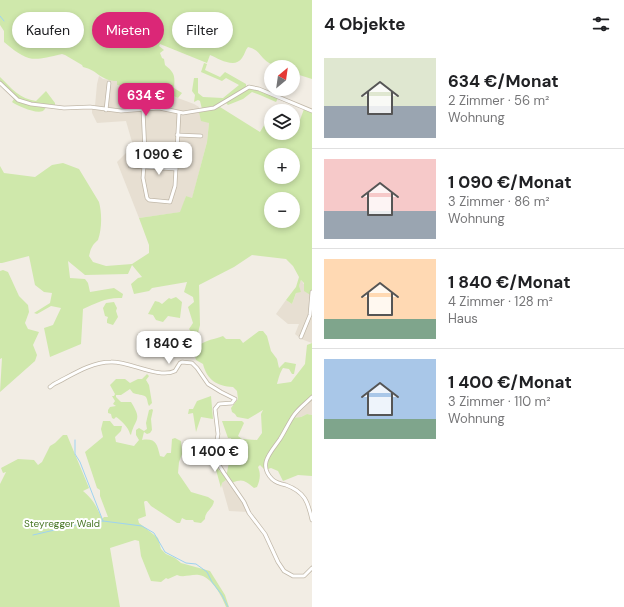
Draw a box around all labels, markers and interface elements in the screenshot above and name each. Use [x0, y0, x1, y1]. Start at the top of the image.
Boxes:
chip: Kaufen [12, 12, 84, 48]
chip: Mieten [92, 12, 164, 48]
chip: Filter [172, 12, 233, 48]
text: 4 Objekte [324, 13, 406, 35]
icon: filters [590, 13, 612, 35]
north arrow [264, 60, 300, 96]
map controls [264, 60, 300, 228]
text: 634 €/Monat [448, 70, 559, 92]
icon: home [356, 74, 404, 122]
pin: 634 € [118, 83, 174, 117]
text: 634 € [127, 87, 165, 104]
text: 2 Zimmer · 56 m² [448, 92, 549, 109]
button: layers [264, 104, 300, 140]
text: Wohnung [448, 109, 505, 126]
pin: 1 090 € [122, 142, 196, 176]
text: 1 090 € [135, 146, 183, 163]
button: + [264, 148, 300, 184]
text: 1 090 €/Monat [448, 171, 572, 193]
icon: home [356, 175, 404, 223]
button: − [264, 192, 300, 228]
text: 3 Zimmer · 86 m² [448, 193, 550, 210]
text: Wohnung [448, 210, 505, 227]
text: 1 840 €/Monat [448, 271, 571, 293]
icon: home [356, 275, 404, 323]
text: 4 Zimmer · 128 m² [448, 293, 553, 310]
text: Haus [448, 310, 478, 327]
pin: 1 840 € [132, 331, 206, 365]
text: 1 840 € [146, 335, 192, 352]
text: 1 400 €/Monat [448, 371, 572, 393]
icon: home [356, 375, 404, 423]
text: 3 Zimmer · 110 m² [448, 393, 550, 410]
text: Wohnung [448, 410, 505, 427]
pin: 1 400 € [178, 439, 252, 473]
text: 1 400 € [191, 443, 239, 460]
park label: Steyregger Wald [24, 517, 100, 530]

